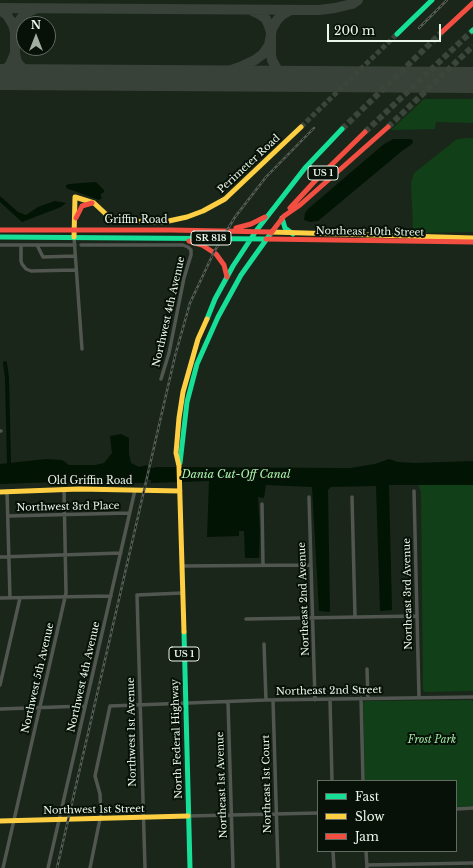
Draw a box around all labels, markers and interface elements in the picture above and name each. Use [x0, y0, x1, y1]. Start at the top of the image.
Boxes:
north arrow [16, 16, 56, 56]
scale bar [329, 16, 443, 42]
text: N [31, 18, 41, 32]
text: 200 m [334, 23, 375, 38]
street label: Perimeter Road [215, 132, 283, 196]
road number: US 1 [308, 166, 338, 180]
street label: Griffin Road [105, 214, 167, 226]
street label: Northeast 10th Street [316, 225, 424, 239]
road number: SR 818 [191, 231, 231, 245]
street label: Northwest 4th Avenue [150, 255, 188, 369]
water label: Dania Cut-Off Canal [182, 468, 290, 482]
street label: Old Griffin Road [47, 475, 133, 487]
street label: Northwest 3rd Place [16, 500, 120, 514]
street label: Northeast 3rd Avenue [401, 538, 415, 650]
street label: Northeast 2nd Avenue [296, 542, 312, 656]
street label: Northwest 4th Avenue [65, 620, 103, 734]
street label: Northwest 5th Avenue [19, 622, 57, 734]
road number: US 1 [169, 647, 199, 661]
street label: Northwest 1st Avenue [125, 677, 139, 787]
street label: North Federal Highway [169, 679, 185, 799]
street label: Northeast 2nd Street [276, 684, 382, 698]
street label: Northeast 1st Avenue [214, 731, 230, 839]
park label: Frost Park [408, 734, 456, 746]
street label: Northeast 1st Court [260, 735, 274, 833]
legend [317, 780, 457, 852]
text: Fast [355, 789, 379, 804]
street label: Northwest 1st Street [43, 803, 145, 817]
text: Slow [355, 809, 384, 824]
text: Jam [355, 829, 379, 844]

